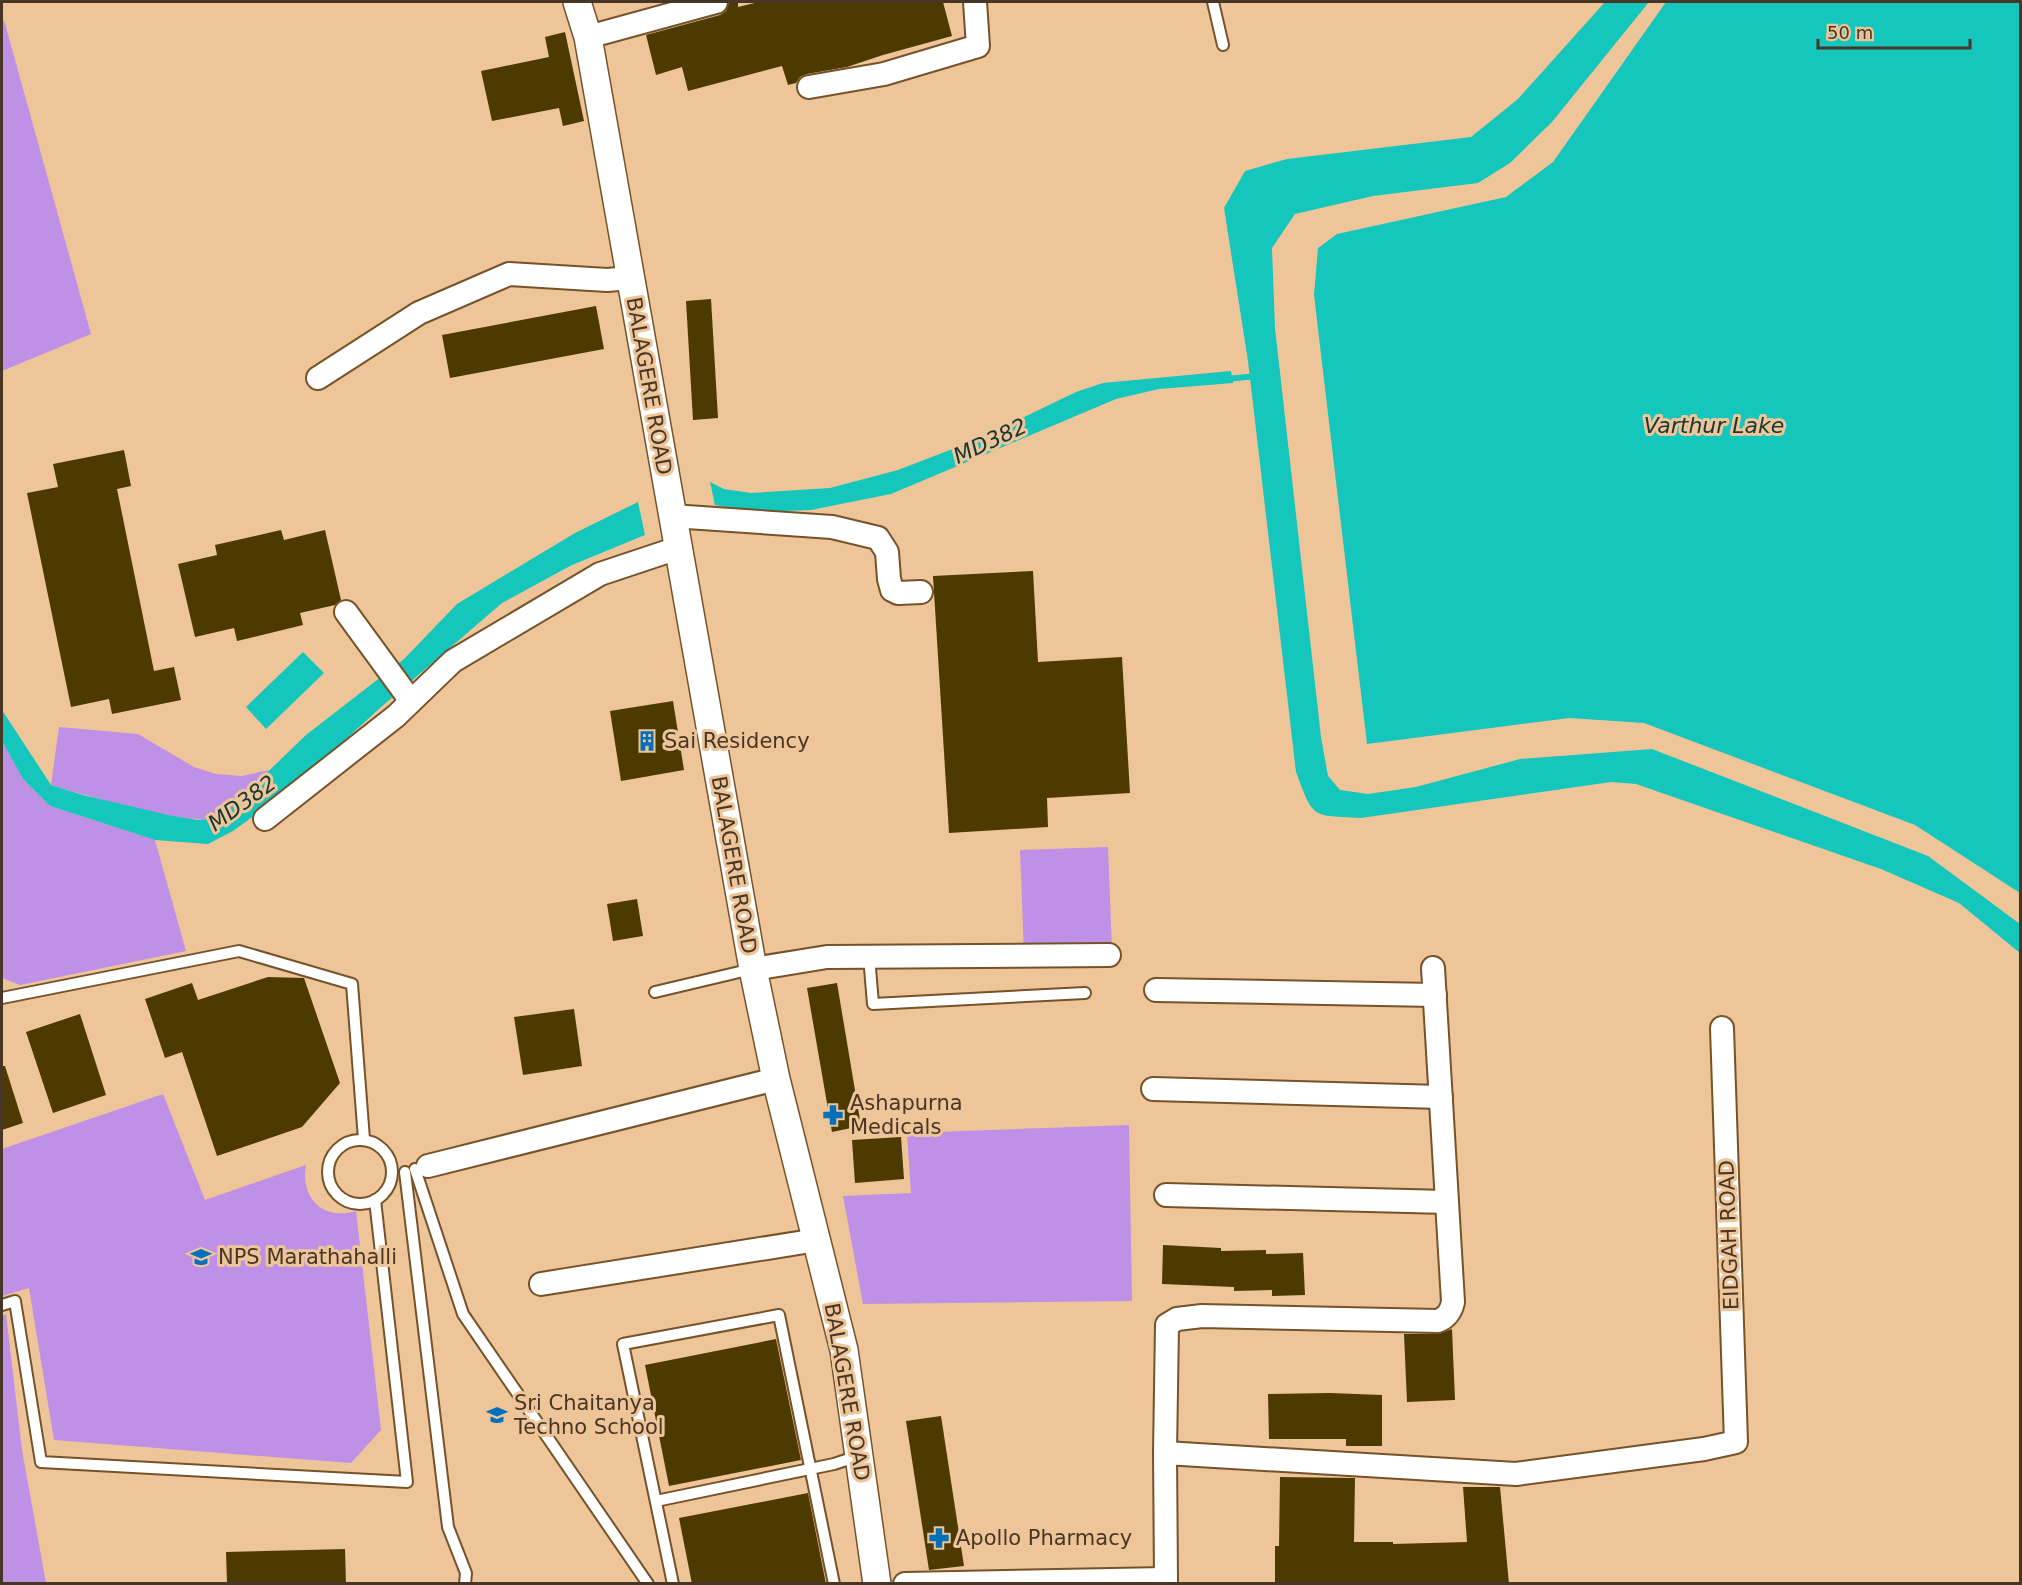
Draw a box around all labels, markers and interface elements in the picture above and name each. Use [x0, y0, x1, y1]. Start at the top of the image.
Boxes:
scale bar [1818, 12, 1970, 50]
text: 50 m [1827, 22, 1873, 43]
street label: BALAGERE ROAD [622, 295, 676, 477]
water label: MD382 [949, 413, 1031, 469]
water label: Varthur Lake [1644, 413, 1784, 438]
building icon: Sai Residency [635, 729, 659, 753]
place label: Sai Residency [664, 729, 810, 753]
water label: MD382 [203, 770, 281, 836]
street label: BALAGERE ROAD [707, 774, 761, 956]
place label: Ashapurna Medicals [850, 1091, 963, 1139]
pharmacy icon: Ashapurna Medicals [821, 1103, 845, 1127]
street label: EIDGAH ROAD [1714, 1160, 1744, 1310]
school or university icon: NPS Marathahalli [189, 1245, 213, 1269]
place label: NPS Marathahalli [218, 1245, 397, 1269]
street label: BALAGERE ROAD [820, 1301, 874, 1483]
place label: Sri Chaitanya Techno School [513, 1391, 664, 1439]
school or university icon: Sri Chaitanya Techno School [485, 1403, 509, 1427]
pharmacy icon: Apollo Pharmacy [927, 1526, 951, 1550]
place label: Apollo Pharmacy [956, 1526, 1132, 1550]

